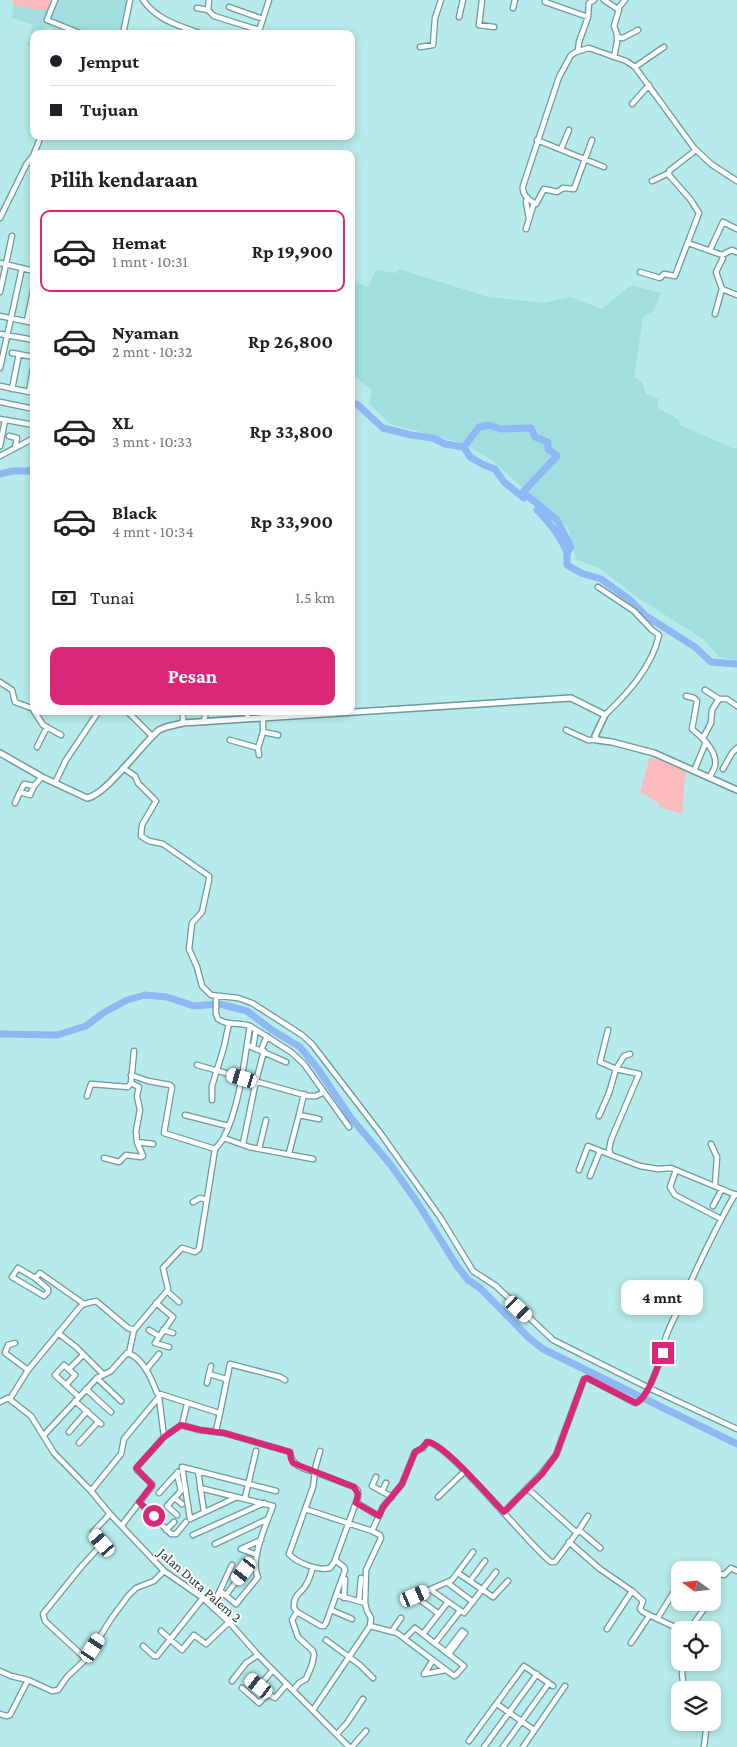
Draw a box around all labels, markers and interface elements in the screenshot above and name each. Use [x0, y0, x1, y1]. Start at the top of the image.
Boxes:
text: Jemput [80, 51, 139, 72]
text: Tujuan [80, 99, 138, 120]
text: Pilih kendaraan [50, 167, 198, 192]
icon: car [52, 229, 97, 274]
text: Hemat [112, 232, 166, 253]
text: Rp 19,900 [252, 241, 333, 262]
text: 1 mnt · 10:31 [112, 253, 188, 270]
icon: car [52, 319, 97, 364]
text: Nyaman [112, 322, 179, 343]
text: Rp 26,800 [248, 331, 333, 352]
text: 2 mnt · 10:32 [112, 343, 192, 360]
icon: car [52, 409, 97, 454]
text: XL [112, 412, 134, 433]
text: Rp 33,800 [250, 421, 333, 442]
text: 3 mnt · 10:33 [112, 433, 192, 450]
icon: car [52, 499, 97, 544]
text: Black [112, 502, 157, 523]
text: Rp 33,900 [250, 511, 333, 532]
text: 4 mnt · 10:34 [112, 523, 194, 540]
icon: cash [50, 584, 78, 612]
text: Tunai [90, 587, 134, 608]
text: 1.5 km [295, 589, 335, 606]
button: Pesan [50, 647, 335, 705]
car [225, 1066, 258, 1090]
callout: 4 mnt [622, 1280, 704, 1316]
text: 4 mnt [642, 1289, 682, 1306]
car [502, 1293, 535, 1325]
route end [652, 1342, 674, 1364]
route start [143, 1505, 165, 1527]
car [86, 1527, 117, 1559]
street label: Jalan Duta Palem 2 [154, 1543, 245, 1626]
car [228, 1555, 259, 1587]
north arrow [671, 1561, 721, 1611]
map controls [671, 1561, 721, 1731]
car [398, 1583, 431, 1609]
button: locate [671, 1621, 721, 1671]
car [78, 1631, 107, 1665]
car [242, 1671, 275, 1701]
button: layers [671, 1681, 721, 1731]

